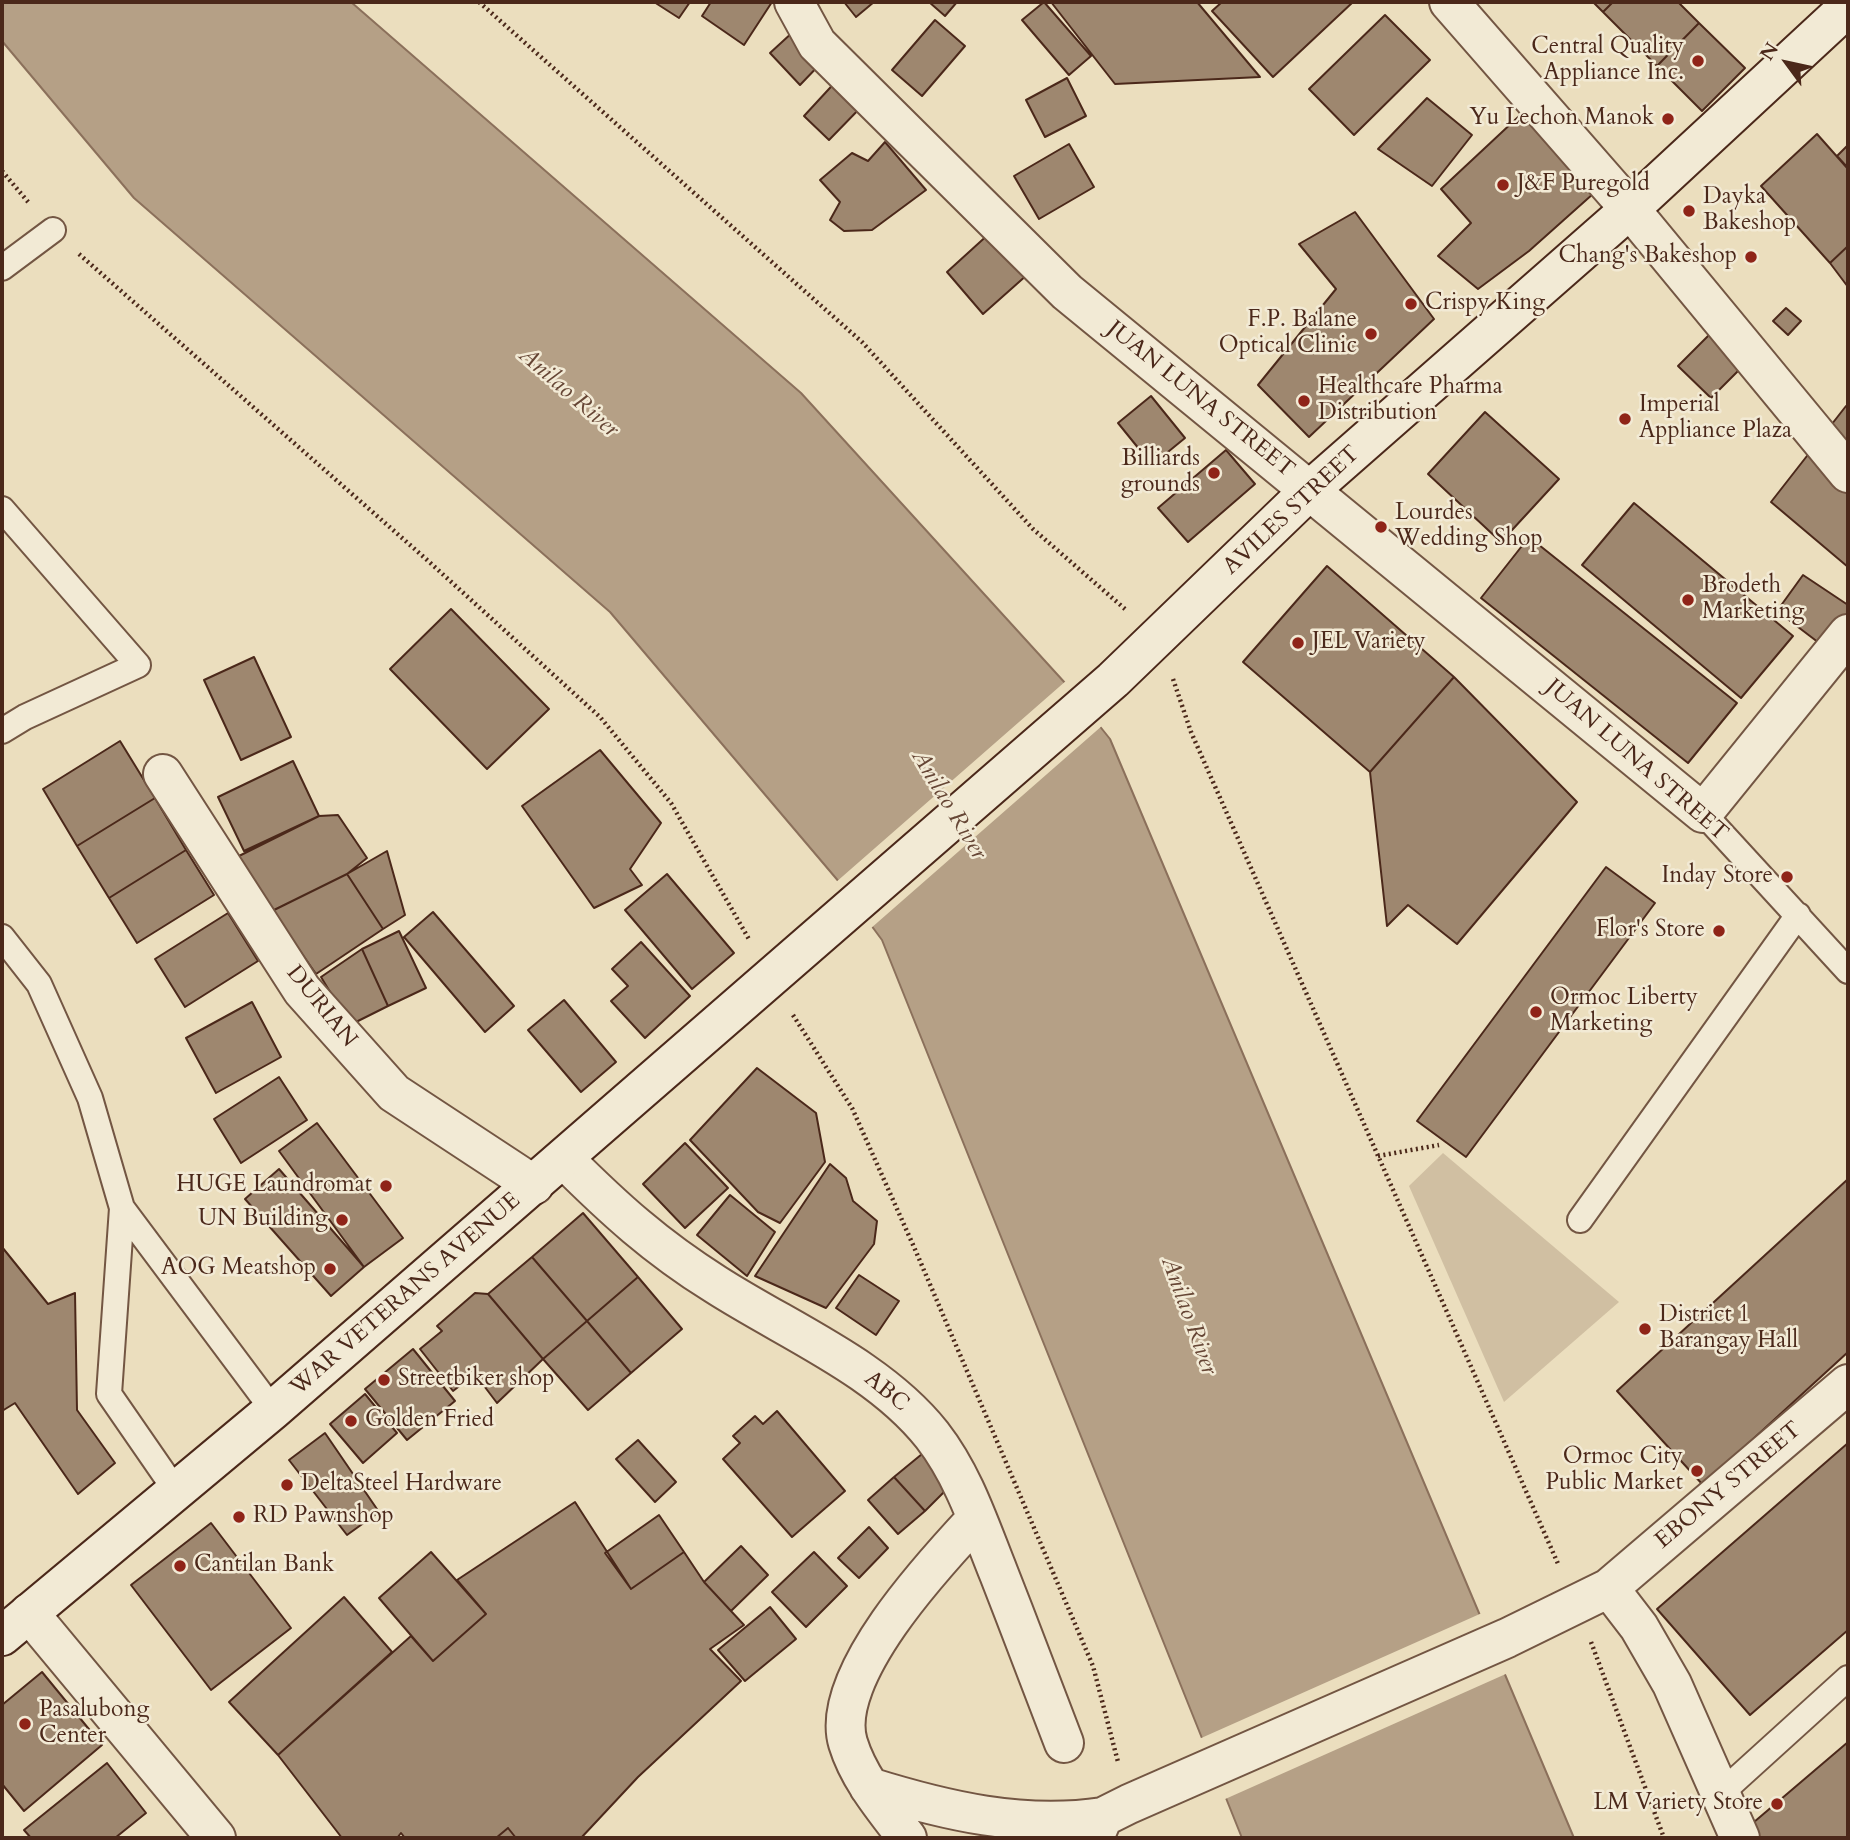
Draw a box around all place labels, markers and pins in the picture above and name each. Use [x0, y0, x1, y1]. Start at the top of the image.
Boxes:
place label: Central Quality Appliance Inc. [1531, 34, 1684, 88]
marker: Central Quality Appliance Inc. [1690, 53, 1706, 69]
place label: Yu Lechon Manok [1469, 105, 1654, 133]
marker: Yu Lechon Manok [1660, 111, 1676, 127]
place label: J&F Puregold [1517, 171, 1650, 199]
marker: J&F Puregold [1495, 177, 1511, 193]
place label: Dayka Bakeshop [1703, 184, 1796, 238]
marker: Dayka Bakeshop [1681, 203, 1697, 219]
place label: Chang's Bakeshop [1558, 243, 1737, 271]
marker: Chang's Bakeshop [1743, 249, 1759, 265]
place label: Crispy King [1425, 290, 1545, 318]
marker: Crispy King [1403, 296, 1419, 312]
place label: F.P. Balane Optical Clinic [1219, 307, 1357, 361]
marker: F.P. Balane Optical Clinic [1363, 326, 1379, 342]
place label: Healthcare Pharma Distribution [1318, 374, 1503, 428]
place label: Imperial Appliance Plaza [1639, 392, 1792, 446]
marker: Healthcare Pharma Distribution [1296, 393, 1312, 409]
marker: Imperial Appliance Plaza [1617, 411, 1633, 427]
place label: Billiards grounds [1121, 446, 1200, 500]
marker: Billiards grounds [1206, 465, 1222, 481]
place label: Lourdes Wedding Shop [1395, 500, 1543, 554]
marker: Lourdes Wedding Shop [1373, 519, 1389, 535]
place label: Brodeth Marketing [1702, 573, 1804, 627]
marker: Brodeth Marketing [1680, 592, 1696, 608]
place label: JEL Variety [1312, 629, 1426, 657]
marker: JEL Variety [1290, 635, 1306, 651]
place label: Inday Store [1662, 863, 1773, 891]
marker: Inday Store [1779, 869, 1795, 885]
place label: Flor's Store [1596, 917, 1705, 945]
marker: Flor's Store [1711, 923, 1727, 939]
place label: Ormoc Liberty Marketing [1550, 985, 1698, 1039]
marker: Ormoc Liberty Marketing [1528, 1004, 1544, 1020]
place label: HUGE Laundromat [176, 1172, 372, 1200]
marker: HUGE Laundromat [378, 1178, 394, 1194]
place label: UN Building [198, 1206, 328, 1234]
marker: UN Building [334, 1212, 350, 1228]
place label: AOG Meatshop [161, 1255, 316, 1283]
marker: AOG Meatshop [322, 1261, 338, 1277]
place label: District 1 Barangay Hall [1659, 1302, 1798, 1356]
marker: District 1 Barangay Hall [1637, 1321, 1653, 1337]
place label: Streetbiker shop [398, 1366, 554, 1394]
marker: Streetbiker shop [376, 1372, 392, 1388]
place label: Golden Fried [365, 1407, 494, 1435]
marker: Golden Fried [343, 1413, 359, 1429]
place label: Ormoc City Public Market [1545, 1444, 1683, 1498]
marker: Ormoc City Public Market [1689, 1463, 1705, 1479]
place label: DeltaSteel Hardware [301, 1471, 502, 1499]
marker: DeltaSteel Hardware [279, 1477, 295, 1493]
place label: RD Pawnshop [253, 1503, 394, 1531]
marker: RD Pawnshop [231, 1509, 247, 1525]
place label: Cantilan Bank [194, 1552, 334, 1580]
marker: Cantilan Bank [172, 1558, 188, 1574]
place label: Pasalubong Center [39, 1697, 149, 1751]
marker: Pasalubong Center [17, 1716, 33, 1732]
place label: LM Variety Store [1593, 1790, 1763, 1818]
marker: LM Variety Store [1769, 1796, 1785, 1812]

